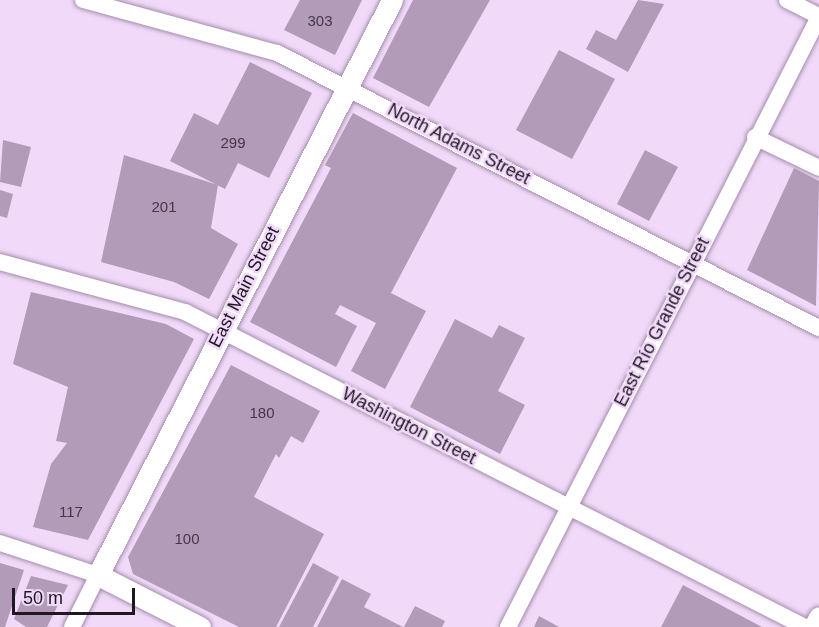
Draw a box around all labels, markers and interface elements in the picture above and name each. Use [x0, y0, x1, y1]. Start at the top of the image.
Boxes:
house number: 303 [307, 12, 333, 30]
street label: North Adams Street [384, 98, 534, 190]
house number: 299 [220, 134, 246, 152]
house number: 201 [151, 198, 177, 216]
street label: East Main Street [204, 223, 284, 351]
street label: East Río Grande Street [610, 234, 714, 410]
street label: Washington Street [338, 383, 480, 469]
house number: 180 [249, 404, 275, 422]
house number: 117 [59, 503, 83, 521]
house number: 100 [174, 530, 200, 548]
scale bar [15, 576, 138, 614]
text: 50 m [23, 588, 63, 608]

